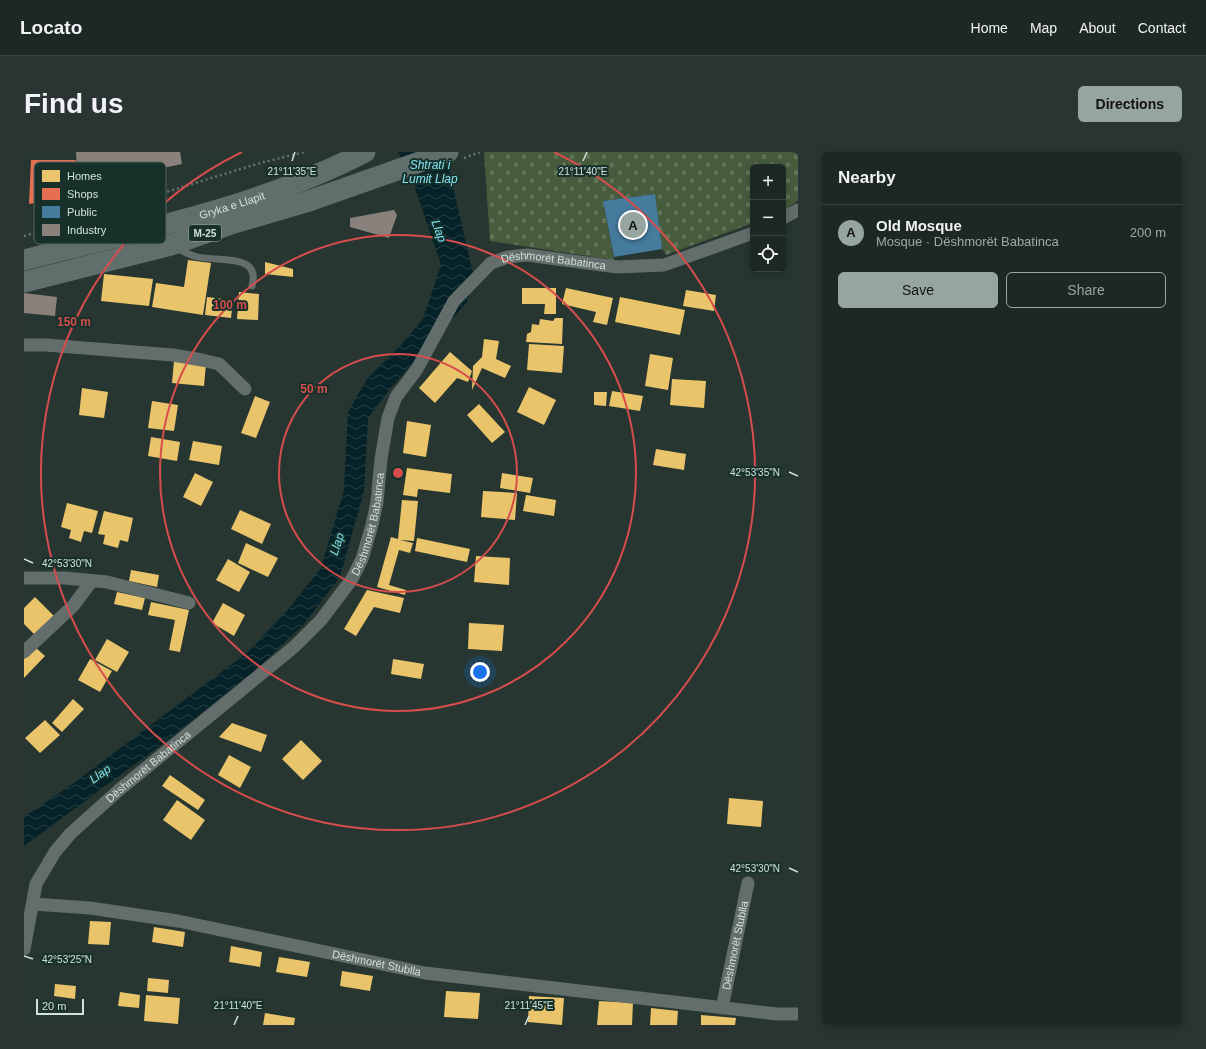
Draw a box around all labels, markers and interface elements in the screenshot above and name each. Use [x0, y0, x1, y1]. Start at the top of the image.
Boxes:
text: Locato [20, 17, 82, 38]
text: Home [971, 20, 1008, 36]
text: Map [1030, 20, 1057, 36]
text: About [1079, 20, 1116, 36]
text: Contact [1138, 20, 1186, 36]
button: Directions [1078, 86, 1182, 122]
text: Find us [24, 88, 124, 119]
water label: Shtrati i Lumit Llap [402, 158, 458, 186]
legend [34, 162, 166, 244]
map controls [750, 164, 786, 272]
button: + [750, 164, 786, 200]
text: 21°11'35"E [268, 166, 317, 177]
text: 21°11'40"E [559, 166, 608, 177]
text: Nearby [838, 168, 896, 187]
text: Homes [67, 170, 102, 182]
text: Shops [67, 188, 99, 200]
street label: Gryka e Llapit [198, 189, 266, 221]
button: − [750, 200, 786, 236]
text: Public [67, 206, 97, 218]
pin: A [620, 210, 646, 240]
text: Old Mosque [876, 217, 962, 234]
water label: Llap [429, 218, 450, 244]
text: Industry [67, 224, 107, 236]
road number: M-25 [189, 225, 221, 241]
text: A [846, 225, 856, 240]
text: 200 m [1130, 225, 1166, 240]
text: Mosque · Dëshmorët Babatinca [876, 234, 1059, 249]
button: locate [750, 236, 786, 272]
street label: Dëshmorët Babatinca [499, 249, 608, 272]
button: Save [838, 272, 998, 308]
button: Share [1006, 272, 1166, 308]
text: 100 m [213, 298, 247, 312]
text: 150 m [57, 315, 91, 329]
text: 50 m [300, 382, 328, 396]
centre of rings [391, 466, 405, 480]
text: 42°53'35"N [730, 467, 780, 478]
street label: Dëshmorët Babatinca [349, 471, 386, 577]
water label: Llap [327, 531, 347, 557]
text: 42°53'30"N [42, 558, 92, 569]
your location [470, 662, 490, 682]
street label: Dëshmorët Babatinca [103, 728, 193, 805]
water label: Llap [87, 761, 114, 786]
text: 42°53'30"N [730, 863, 780, 874]
street label: Dëshmorët Stublla [720, 899, 750, 991]
street label: Dëshmorët Stublla [331, 948, 423, 978]
text: 42°53'25"N [42, 954, 92, 965]
scale bar [36, 997, 84, 1016]
text: 20 m [42, 1000, 66, 1012]
text: 21°11'40"E [214, 1000, 263, 1011]
text: 21°11'45"E [505, 1000, 554, 1011]

